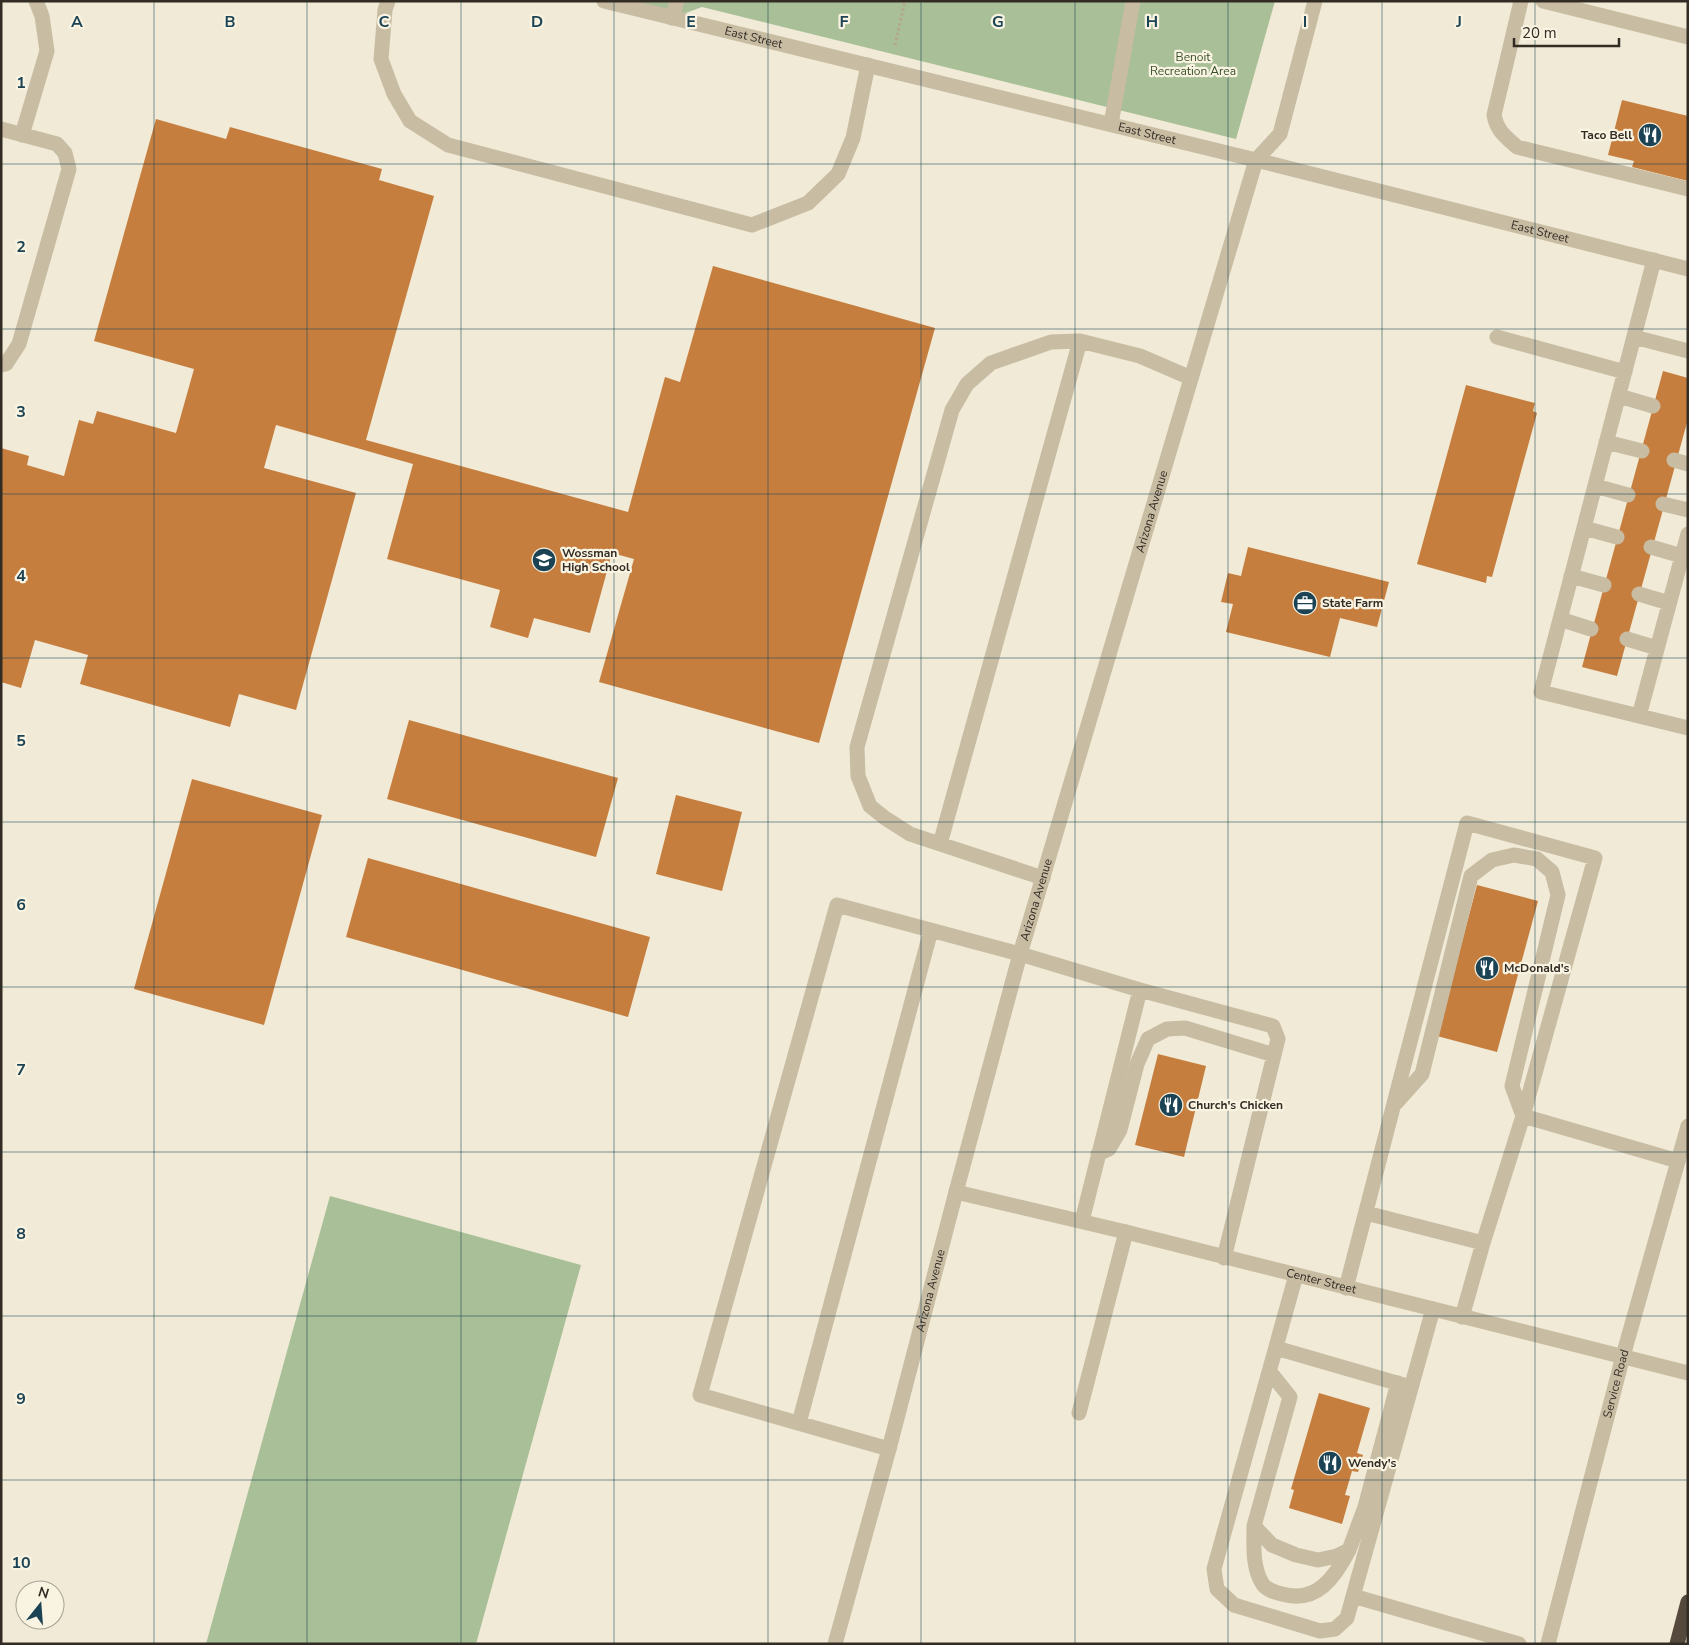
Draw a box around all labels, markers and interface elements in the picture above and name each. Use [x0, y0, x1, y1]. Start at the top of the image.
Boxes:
text: A [71, 11, 83, 33]
text: B [224, 11, 236, 33]
text: C [379, 11, 390, 33]
text: D [531, 11, 543, 33]
text: E [686, 11, 696, 33]
text: F [840, 11, 849, 33]
text: G [992, 11, 1004, 33]
text: H [1146, 11, 1158, 33]
text: I [1303, 11, 1307, 33]
text: J [1455, 11, 1462, 33]
scale bar [1514, 15, 1619, 47]
street label: East Street [723, 23, 785, 52]
text: 20 m [1522, 23, 1557, 43]
park label: Benoit Recreation Area [1150, 49, 1236, 79]
text: 1 [16, 72, 26, 94]
street label: East Street [1116, 119, 1178, 148]
restaurant icon: Taco Bell [1637, 122, 1663, 148]
place label: Taco Bell [1581, 127, 1632, 143]
street label: East Street [1509, 217, 1571, 247]
text: 2 [16, 236, 26, 258]
text: 3 [16, 401, 26, 423]
street label: Arizona Avenue [1132, 468, 1171, 555]
place label: Wossman High School [562, 545, 630, 575]
school or university icon: Wossman High School [531, 547, 557, 573]
text: 4 [16, 565, 26, 587]
office icon: State Farm [1292, 590, 1318, 616]
place label: State Farm [1322, 595, 1383, 611]
text: 5 [16, 730, 26, 752]
street label: Arizona Avenue [1016, 857, 1056, 943]
text: 6 [16, 894, 26, 916]
restaurant icon: McDonald's [1474, 955, 1500, 981]
place label: McDonald's [1504, 960, 1570, 976]
text: 7 [16, 1059, 26, 1081]
restaurant icon: Church's Chicken [1158, 1092, 1184, 1118]
place label: Church's Chicken [1188, 1097, 1283, 1113]
text: 8 [16, 1223, 26, 1245]
street label: Arizona Avenue [912, 1247, 949, 1334]
street label: Center Street [1285, 1265, 1359, 1298]
street label: Service Road [1599, 1348, 1632, 1420]
text: 9 [16, 1388, 26, 1410]
restaurant icon: Wendy's [1317, 1450, 1343, 1476]
place label: Wendy's [1348, 1455, 1397, 1471]
text: 10 [11, 1552, 31, 1574]
north arrow [15, 1580, 65, 1630]
text: N [36, 1582, 51, 1604]

